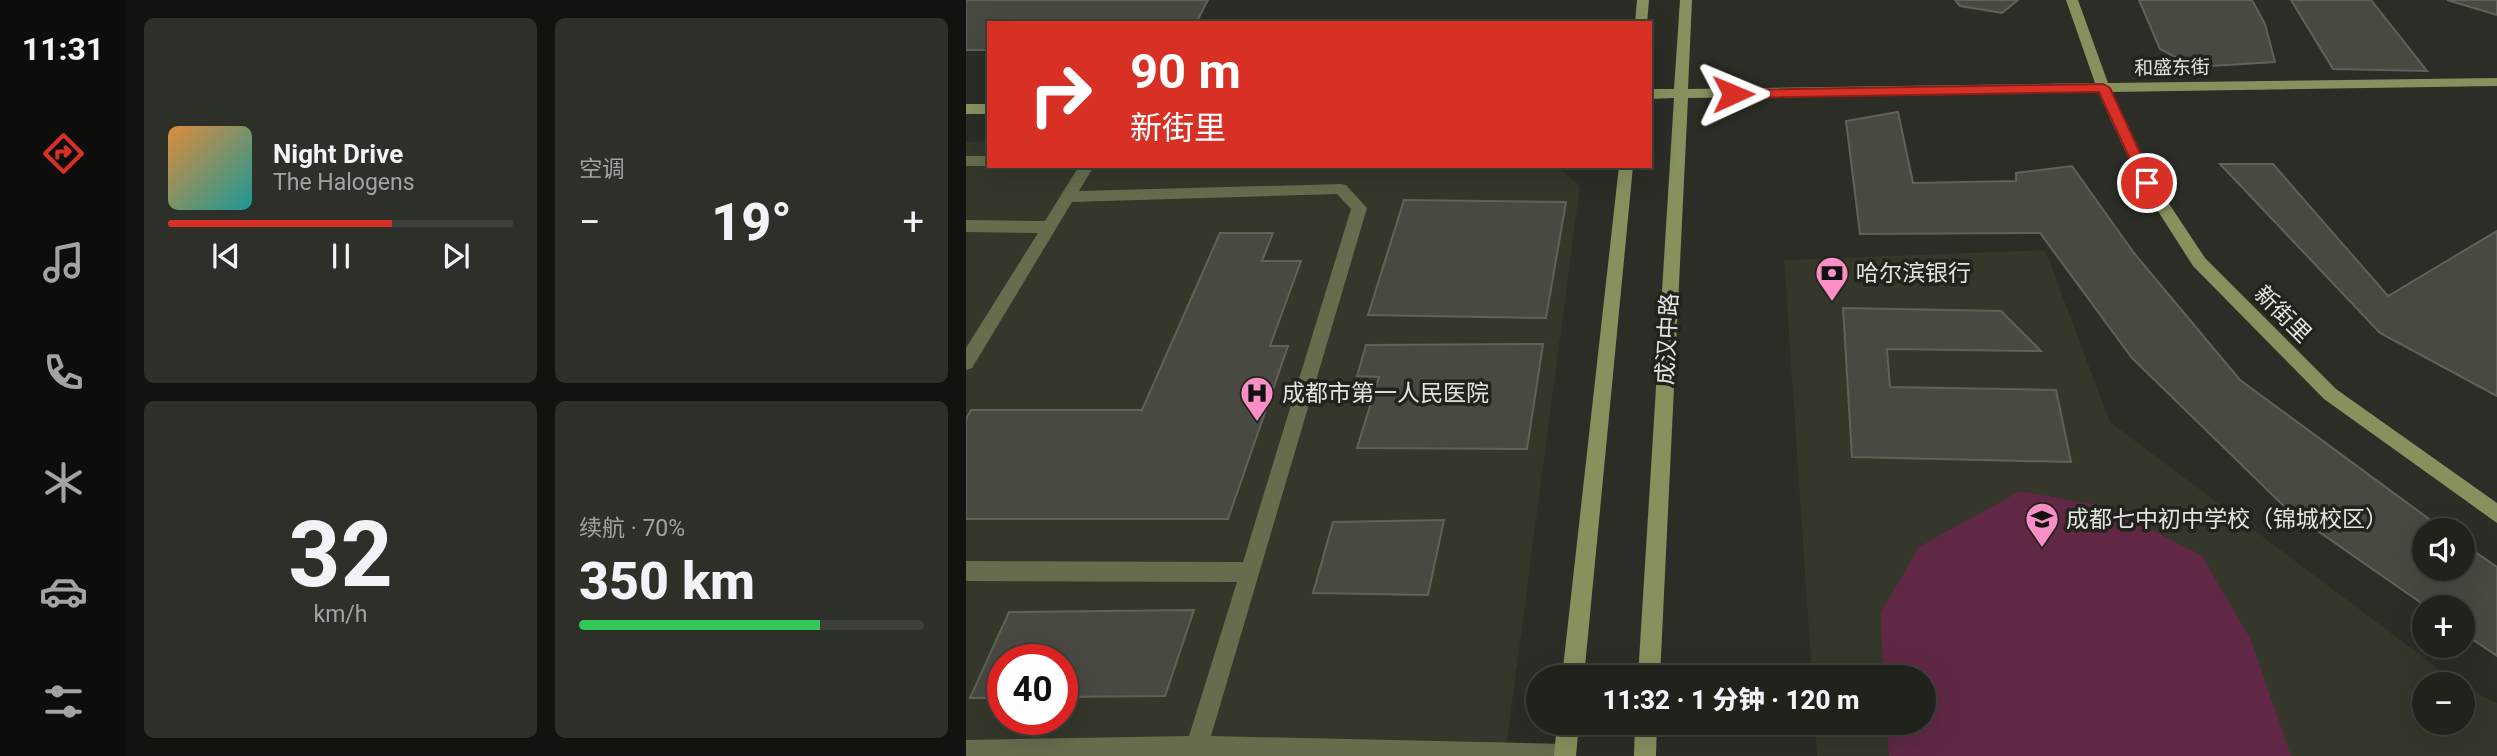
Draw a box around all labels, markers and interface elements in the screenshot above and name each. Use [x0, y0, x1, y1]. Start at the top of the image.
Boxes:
text: 11:31 [22, 30, 104, 68]
text: 90 m [1130, 43, 1241, 100]
icon: right [1015, 49, 1106, 140]
street label: 和盛东街 [2134, 55, 2210, 80]
position arrow [1696, 57, 1770, 131]
text: 新街里 [1130, 109, 1226, 147]
icon: directions [39, 129, 88, 178]
text: Night Drive [273, 139, 403, 169]
pin [2117, 153, 2177, 213]
text: 空调 [579, 156, 625, 183]
icon: arrive [2128, 164, 2166, 202]
text: The Halogens [273, 169, 415, 196]
text: 19° [711, 192, 792, 253]
text: − [579, 200, 601, 244]
text: + [902, 200, 924, 244]
icon: previous [207, 237, 245, 275]
icon: pause [322, 237, 360, 275]
icon: next [437, 237, 475, 275]
icon: music [39, 238, 88, 287]
bank icon: 哈尔滨银行 [1813, 254, 1851, 303]
place label: 哈尔滨银行 [1856, 260, 1971, 287]
street label: 新街里 [2249, 280, 2317, 348]
street label: 成汉中路 [1652, 292, 1683, 386]
icon: phone [39, 348, 88, 397]
hospital icon: 成都市第一人民医院 [1238, 374, 1276, 423]
place label: 成都市第一人民医院 [1282, 380, 1489, 407]
icon: climate [39, 458, 88, 507]
school or university icon: 成都七中初中学校（锦城校区） [2023, 500, 2061, 549]
text: 32 [288, 502, 393, 608]
place label: 成都七中初中学校（锦城校区） [2066, 506, 2388, 533]
text: 续航 · 70% [579, 515, 685, 542]
map controls [2412, 518, 2475, 735]
button: sound [2412, 518, 2475, 581]
text: 350 km [579, 551, 755, 612]
icon: car [39, 567, 88, 616]
button: + [2412, 595, 2475, 658]
text: km/h [314, 601, 368, 628]
speed limit sign: 40 [987, 644, 1078, 735]
button: − [2412, 672, 2475, 735]
icon: filters [39, 677, 88, 726]
text: 11:32 · 1 分钟 · 120 m [1602, 685, 1860, 715]

